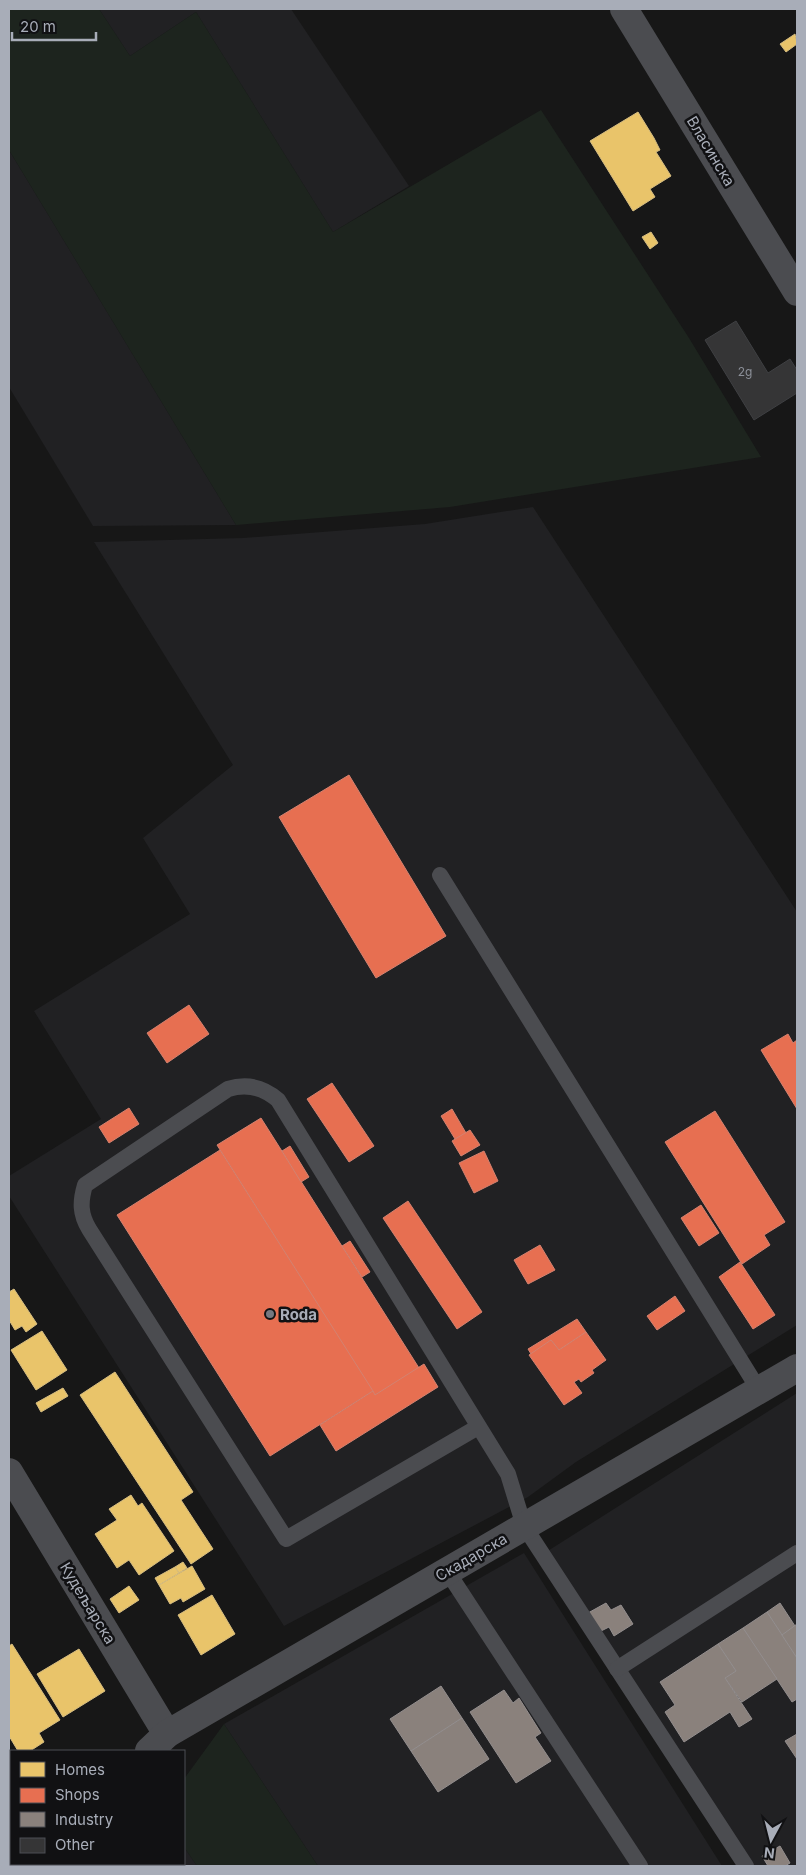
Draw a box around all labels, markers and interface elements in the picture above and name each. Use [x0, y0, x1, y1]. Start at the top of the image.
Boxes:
scale bar [12, 10, 96, 42]
text: 20 m [20, 17, 56, 36]
street label: Власинска [683, 113, 739, 189]
house number: 2g [738, 364, 752, 379]
place label: Roda [280, 1305, 317, 1324]
marker: Roda [264, 1308, 276, 1320]
street label: Скадарска [432, 1529, 510, 1585]
street label: Кудељарска [56, 1559, 120, 1647]
legend [10, 1750, 185, 1865]
text: Homes [55, 1760, 105, 1779]
text: Shops [55, 1785, 100, 1804]
text: Industry [55, 1810, 114, 1829]
north arrow [746, 1815, 796, 1865]
text: Other [55, 1835, 95, 1854]
text: N [763, 1844, 776, 1862]

